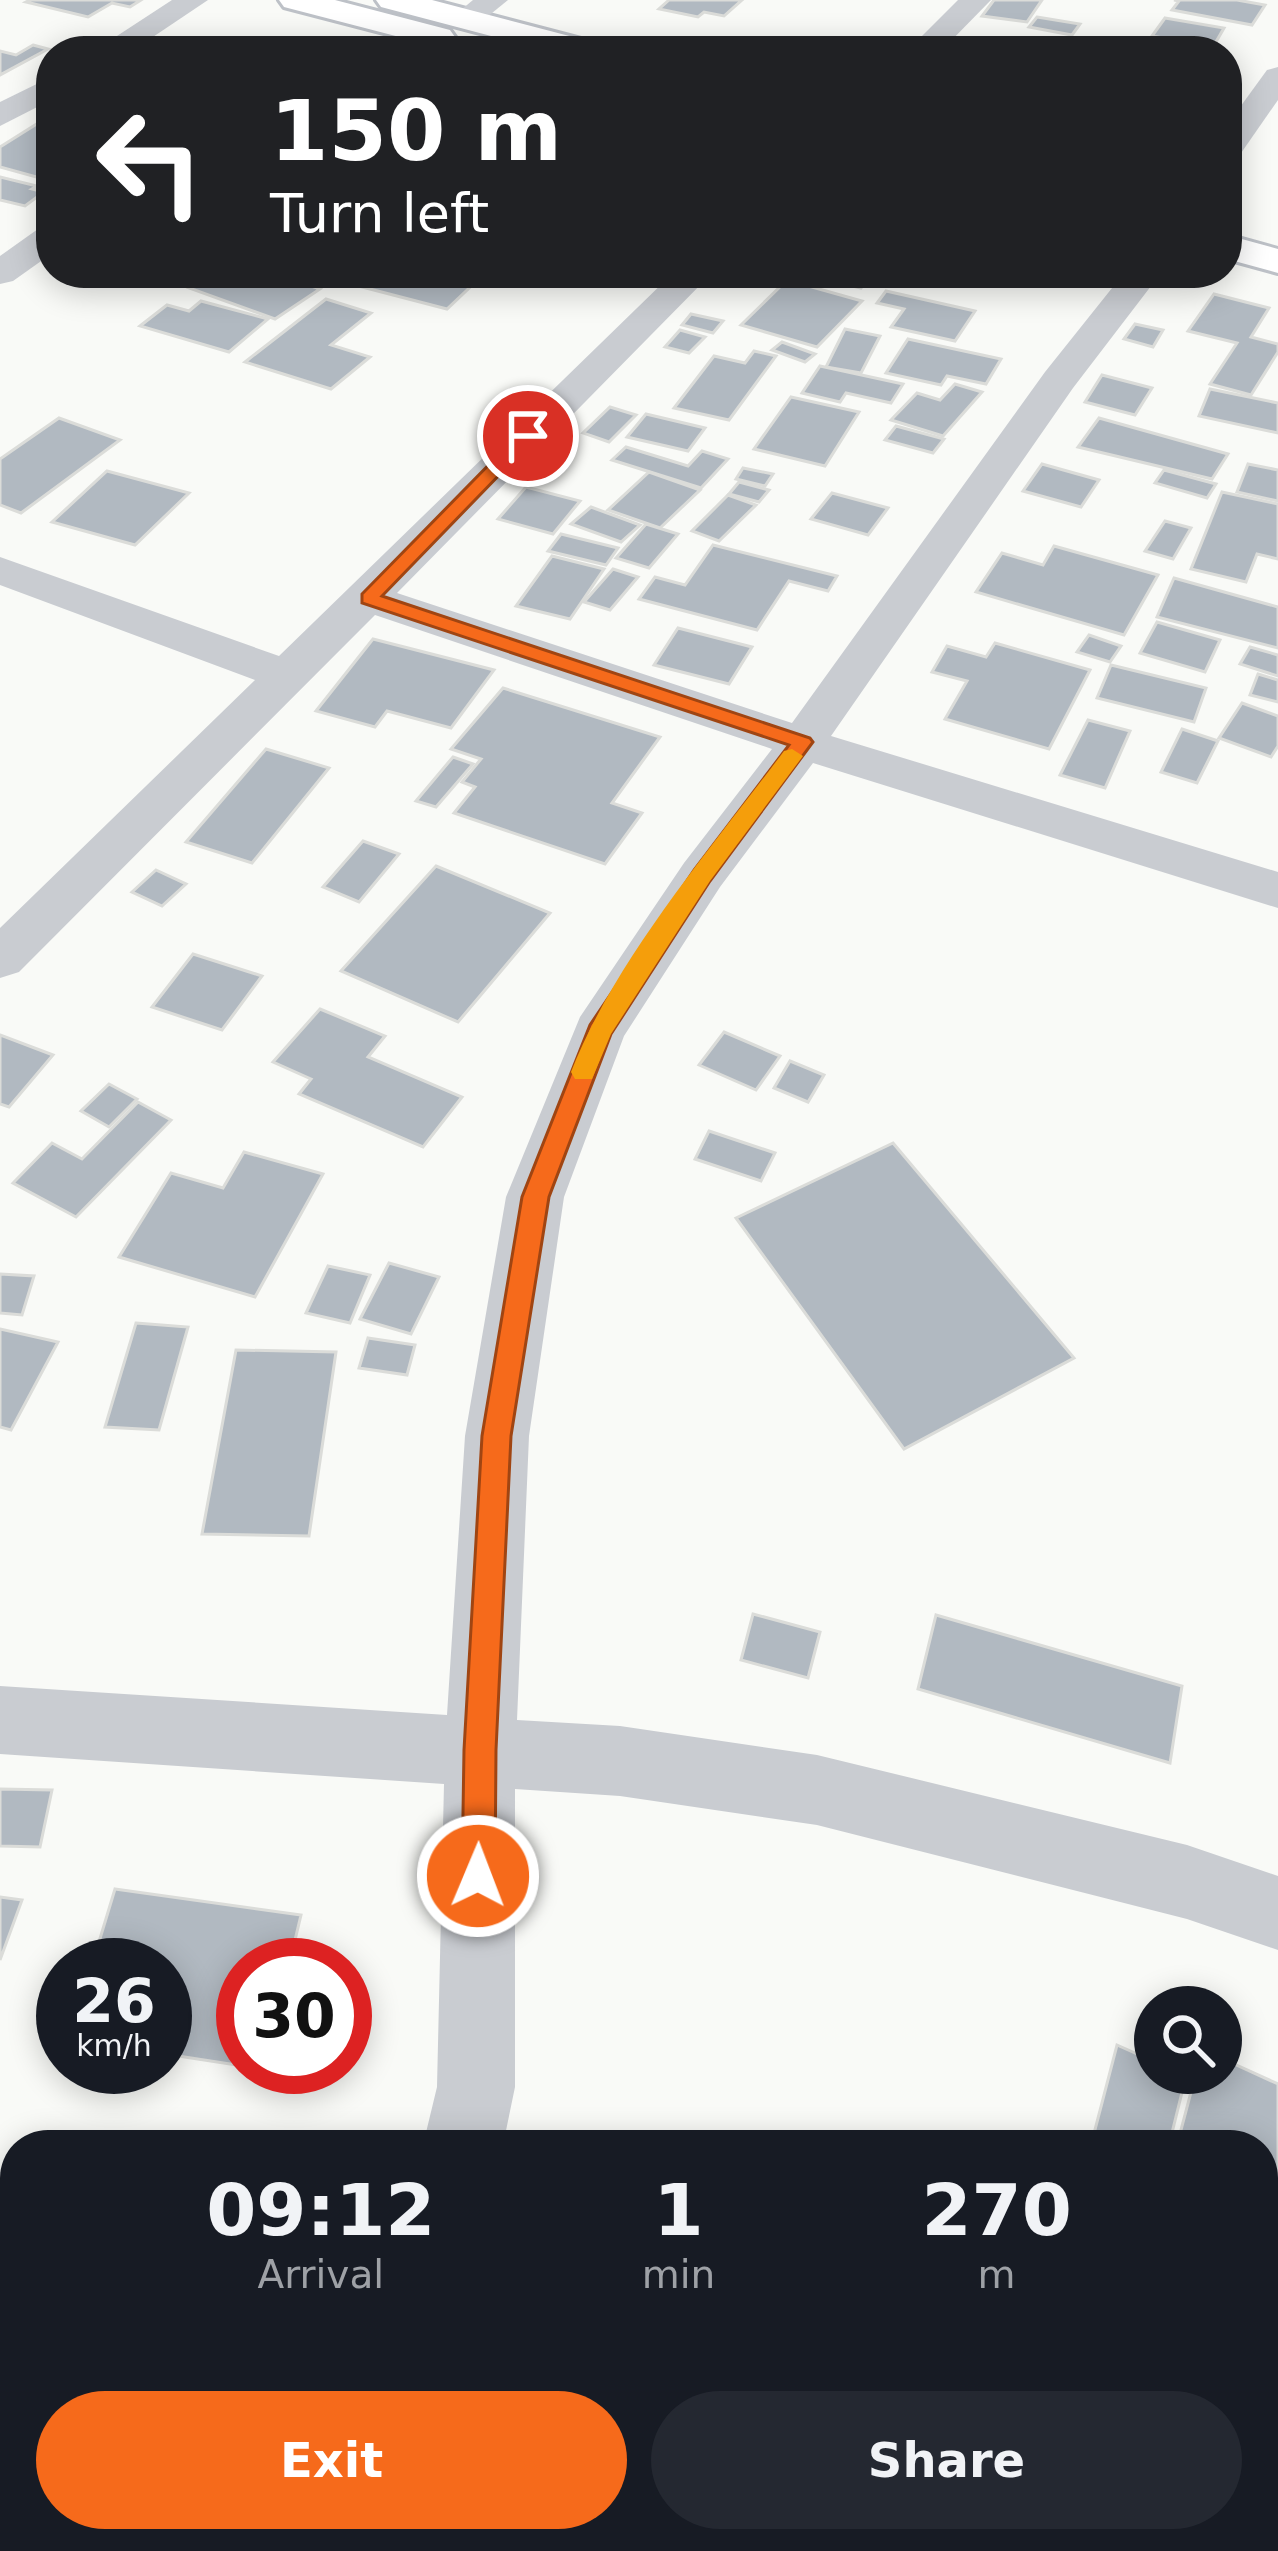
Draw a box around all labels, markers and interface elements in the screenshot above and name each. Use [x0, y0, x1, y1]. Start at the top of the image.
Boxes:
text: 150 m [270, 82, 562, 180]
icon: left [72, 84, 228, 240]
text: Turn left [270, 182, 489, 245]
pin [477, 385, 579, 487]
icon: arrive [495, 403, 561, 469]
position arrow [415, 1813, 541, 1939]
speed limit sign: 30 [216, 1938, 372, 2094]
text: 26 [72, 1966, 156, 2036]
map controls [1134, 1986, 1242, 2094]
button: search [1134, 1986, 1242, 2094]
text: km/h [76, 2028, 152, 2063]
text: 09:12 [206, 2168, 435, 2252]
text: 1 [653, 2168, 703, 2252]
text: 270 [921, 2168, 1072, 2252]
text: Arrival [257, 2252, 384, 2297]
text: min [642, 2252, 715, 2297]
text: m [978, 2252, 1016, 2297]
button: Exit [36, 2391, 627, 2529]
button: Share [651, 2391, 1242, 2529]

